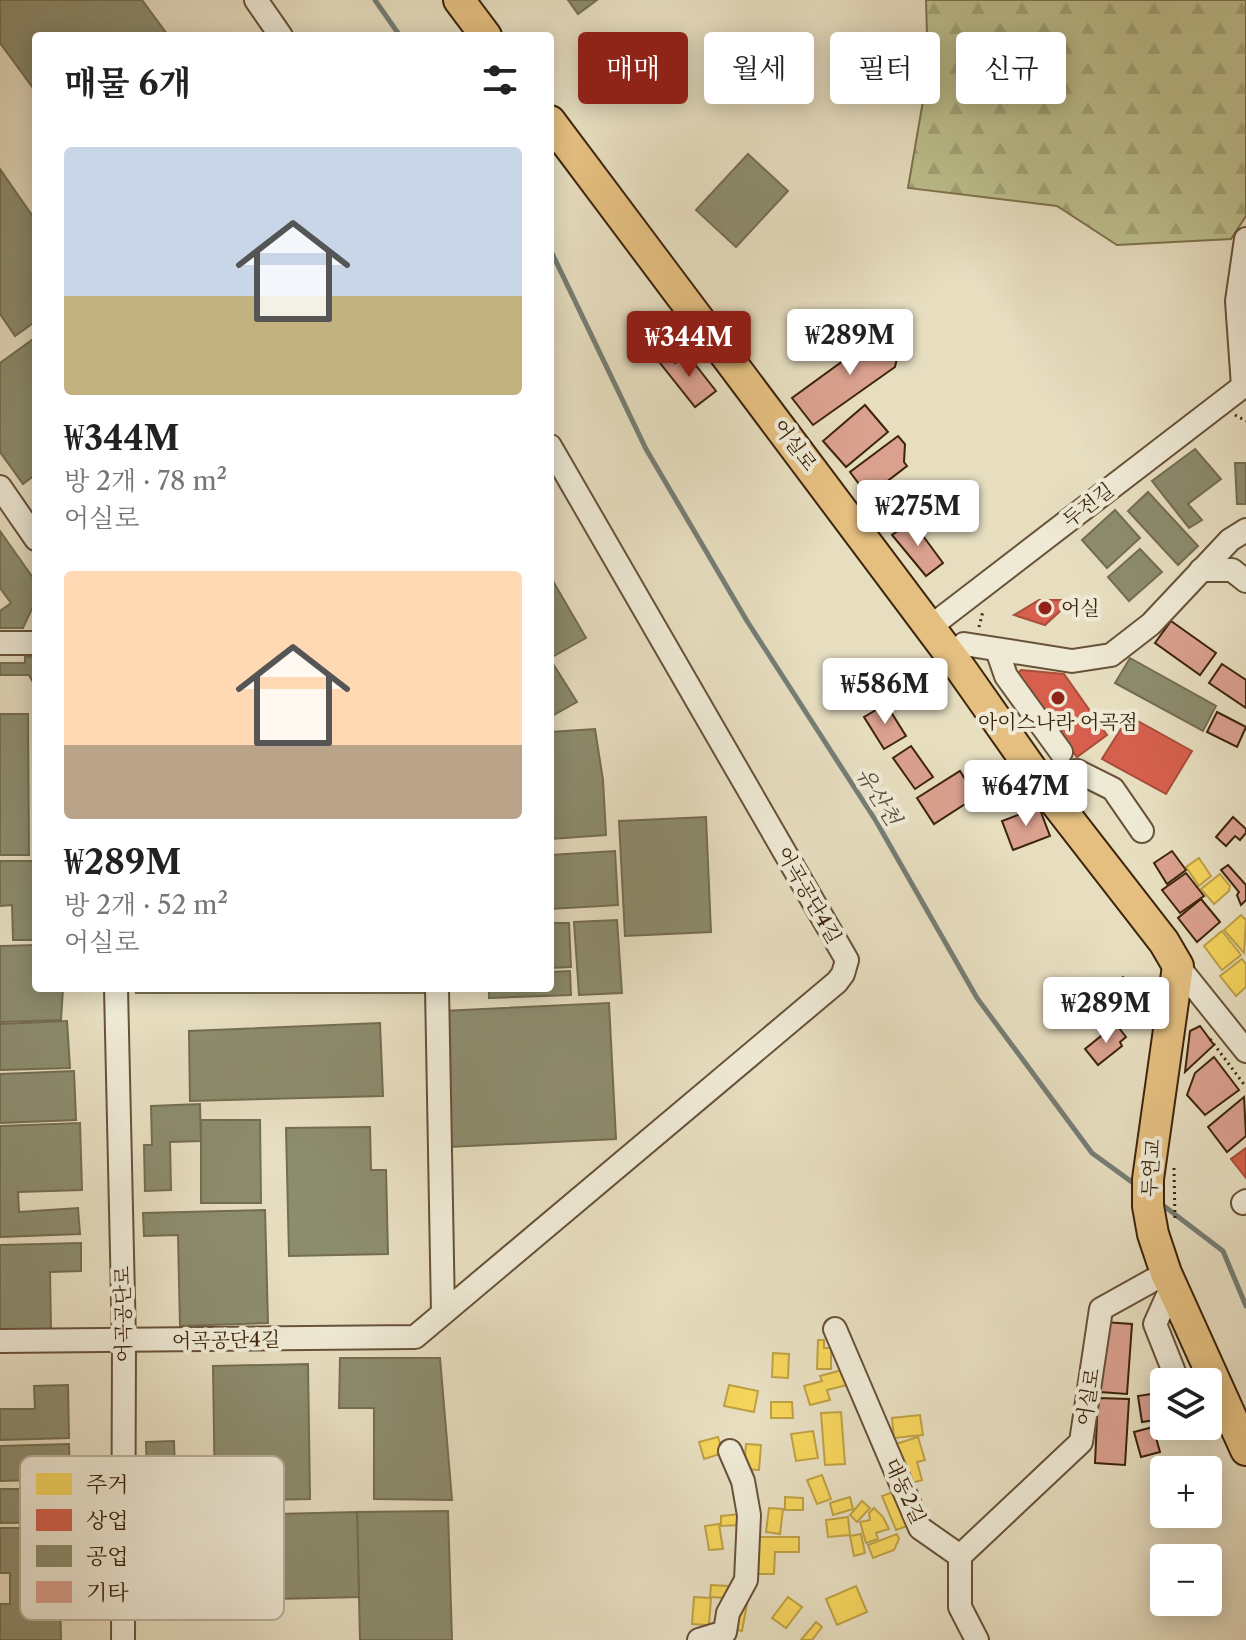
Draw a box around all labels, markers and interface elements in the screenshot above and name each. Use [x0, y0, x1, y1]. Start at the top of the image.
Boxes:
chip: 매매 [578, 32, 688, 104]
chip: 월세 [704, 32, 814, 104]
chip: 필터 [830, 32, 940, 104]
chip: 신규 [956, 32, 1066, 104]
icon: filters [478, 58, 522, 102]
text: 매물 6개 [64, 62, 191, 104]
icon: home [221, 199, 365, 343]
pin: ₩289M [794, 309, 906, 377]
pin: ₩344M [633, 311, 745, 379]
text: ₩289M [805, 319, 895, 351]
text: ₩344M [645, 321, 733, 353]
street label: 어실로 [768, 415, 822, 475]
text: ₩344M [64, 417, 180, 459]
text: 방 2개 · 78 m² [64, 465, 227, 497]
street label: 두전길 [1058, 478, 1118, 532]
pin: ₩275M [862, 480, 974, 548]
text: ₩275M [875, 490, 961, 522]
text: 어실로 [64, 502, 139, 534]
place label: 어실 [1061, 596, 1100, 620]
marker: 어실 [1036, 599, 1054, 617]
icon: home [221, 623, 365, 767]
pin: ₩586M [829, 658, 941, 726]
text: ₩586M [841, 668, 929, 700]
marker: 아이스나라 어곡점 [1049, 689, 1067, 707]
place label: 아이스나라 어곡점 [978, 710, 1138, 734]
pin: ₩647M [970, 760, 1082, 828]
water label: 유산천 [850, 762, 908, 832]
text: ₩647M [982, 770, 1070, 802]
text: ₩289M [64, 841, 181, 883]
street label: 어곡공단4길 [772, 842, 846, 948]
text: 방 2개 · 52 m² [64, 889, 228, 921]
text: 어실로 [64, 926, 139, 958]
pin: ₩289M [1050, 977, 1162, 1045]
text: ₩289M [1061, 987, 1151, 1019]
street label: 두연교 [1137, 1138, 1165, 1198]
street label: 어곡공단로 [110, 1265, 136, 1363]
street label: 어곡공단4길 [172, 1327, 280, 1353]
street label: 어실로 [1072, 1366, 1104, 1428]
map controls [1150, 1368, 1222, 1616]
button: layers [1150, 1368, 1222, 1440]
street label: 대동2길 [879, 1454, 931, 1528]
legend [20, 1456, 284, 1620]
button: + [1150, 1456, 1222, 1528]
text: 주거 [86, 1471, 129, 1498]
text: 상업 [86, 1507, 129, 1534]
text: 공업 [86, 1543, 129, 1570]
button: − [1150, 1544, 1222, 1616]
text: 기타 [86, 1579, 129, 1606]

